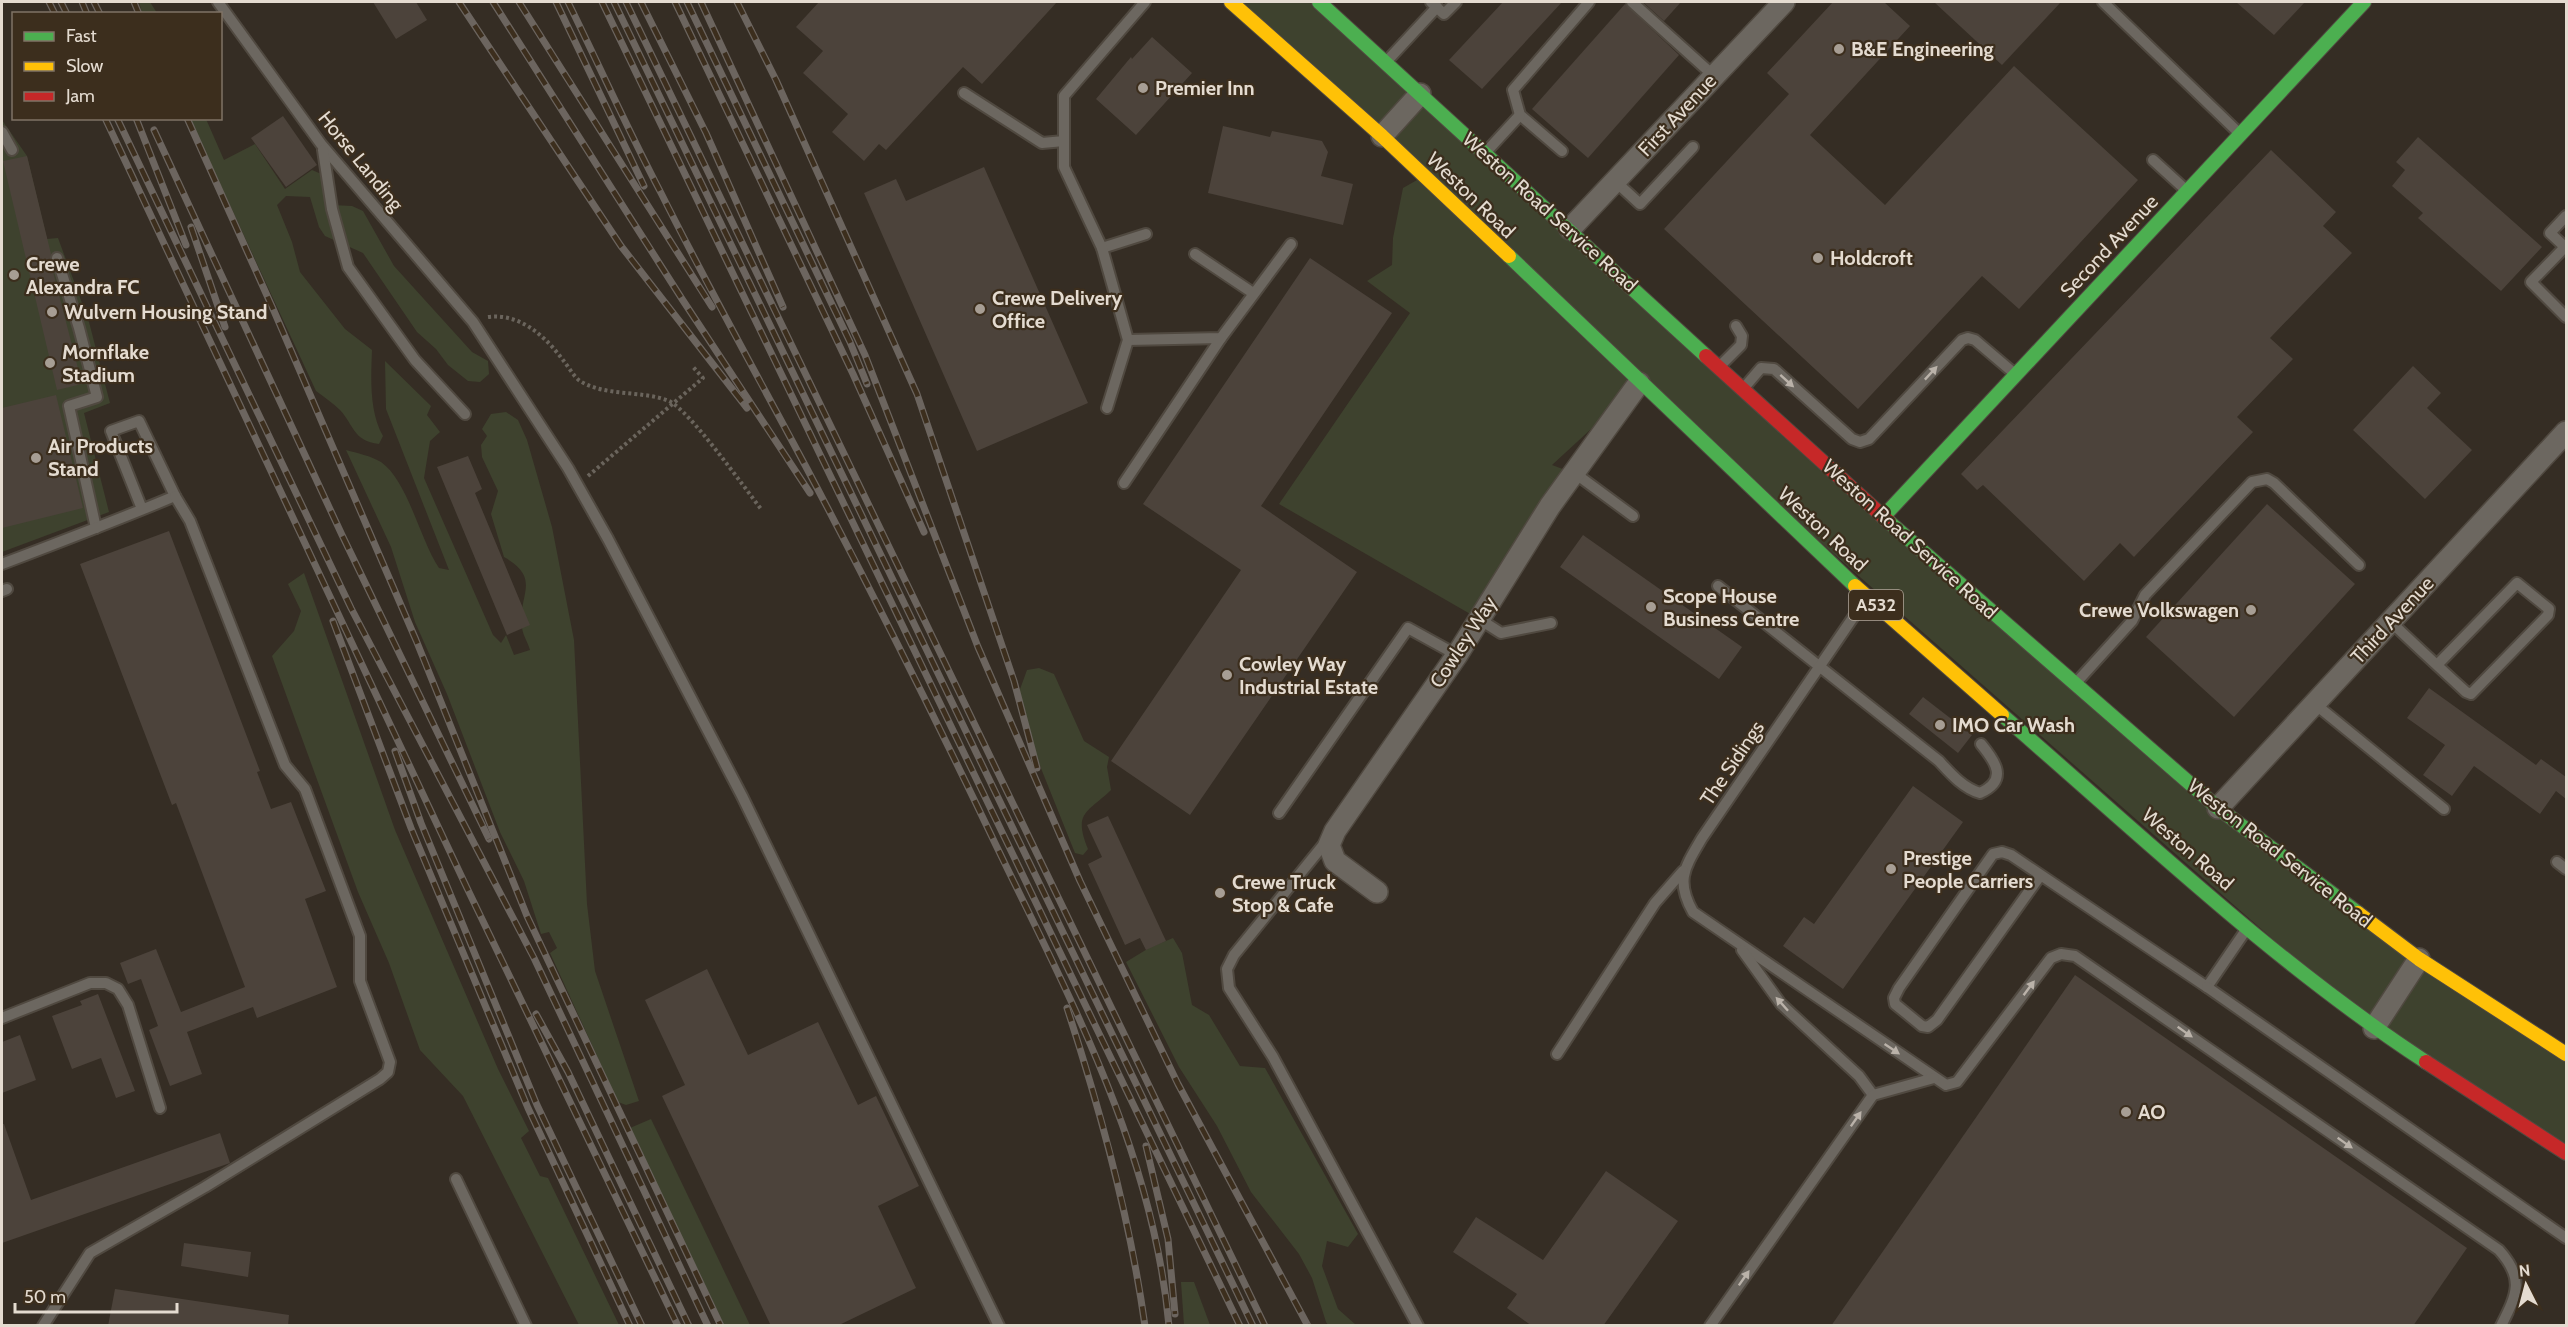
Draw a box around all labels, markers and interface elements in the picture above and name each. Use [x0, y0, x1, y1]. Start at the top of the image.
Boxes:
legend [12, 12, 222, 120]
text: Fast [66, 25, 97, 47]
place label: B&E Engineering [1851, 37, 1994, 61]
marker: B&E Engineering [1832, 42, 1846, 56]
text: Slow [66, 55, 103, 77]
street label: First Avenue [1633, 69, 1721, 161]
place label: Premier Inn [1155, 76, 1255, 100]
marker: Premier Inn [1136, 81, 1150, 95]
text: Jam [65, 85, 95, 107]
street label: Horse Landing [313, 106, 409, 217]
street label: Weston Road Service Road [1458, 127, 1642, 297]
street label: Weston Road [1422, 147, 1520, 243]
street label: Second Avenue [2055, 190, 2163, 302]
place label: Holdcroft [1830, 246, 1913, 270]
marker: Holdcroft [1811, 251, 1825, 265]
place label: Crewe Alexandra FC [26, 252, 139, 299]
marker: Crewe Alexandra FC [7, 268, 21, 282]
place label: Crewe Delivery Office [992, 286, 1122, 333]
place label: Wulvern Housing Stand [64, 300, 267, 324]
marker: Crewe Delivery Office [973, 302, 987, 316]
marker: Wulvern Housing Stand [45, 305, 59, 319]
place label: Mornflake Stadium [62, 340, 149, 387]
marker: Mornflake Stadium [43, 356, 57, 370]
one-way arrow [1924, 366, 1938, 381]
one-way arrow [1779, 374, 1794, 387]
place label: Air Products Stand [48, 434, 153, 481]
marker: Air Products Stand [29, 451, 43, 465]
street label: Weston Road Service Road [1818, 454, 2002, 624]
street label: Weston Road [1773, 482, 1873, 576]
street label: Third Avenue [2345, 571, 2439, 669]
place label: Scope House Business Centre [1663, 584, 1799, 631]
road number: A532 [1849, 590, 1903, 620]
street label: Cowley Way [1425, 592, 1501, 692]
place label: Crewe Volkswagen [2079, 598, 2239, 622]
marker: Scope House Business Centre [1644, 600, 1658, 614]
marker: Crewe Volkswagen [2244, 603, 2258, 617]
place label: Cowley Way Industrial Estate [1239, 652, 1378, 699]
marker: Cowley Way Industrial Estate [1220, 668, 1234, 682]
place label: IMO Car Wash [1952, 713, 2075, 737]
street label: The Sidings [1695, 716, 1769, 810]
marker: IMO Car Wash [1933, 718, 1947, 732]
street label: Weston Road Service Road [2183, 774, 2377, 932]
street label: Weston Road [2137, 803, 2239, 895]
place label: Prestige People Carriers [1903, 846, 2033, 893]
marker: Prestige People Carriers [1884, 862, 1898, 876]
place label: Crewe Truck Stop & Cafe [1232, 870, 1336, 917]
marker: Crewe Truck Stop & Cafe [1213, 886, 1227, 900]
one-way arrow [2023, 980, 2035, 996]
one-way arrow [1775, 996, 1789, 1011]
one-way arrow [2176, 1026, 2192, 1038]
one-way arrow [1884, 1043, 1900, 1054]
place label: AO [2138, 1100, 2165, 1124]
marker: AO [2119, 1105, 2133, 1119]
one-way arrow [1850, 1111, 1862, 1127]
one-way arrow [2336, 1137, 2352, 1149]
north arrow [2496, 1255, 2556, 1315]
text: N [2518, 1261, 2531, 1281]
one-way arrow [1738, 1270, 1750, 1286]
scale bar [15, 1276, 177, 1314]
text: 50 m [24, 1286, 66, 1308]

